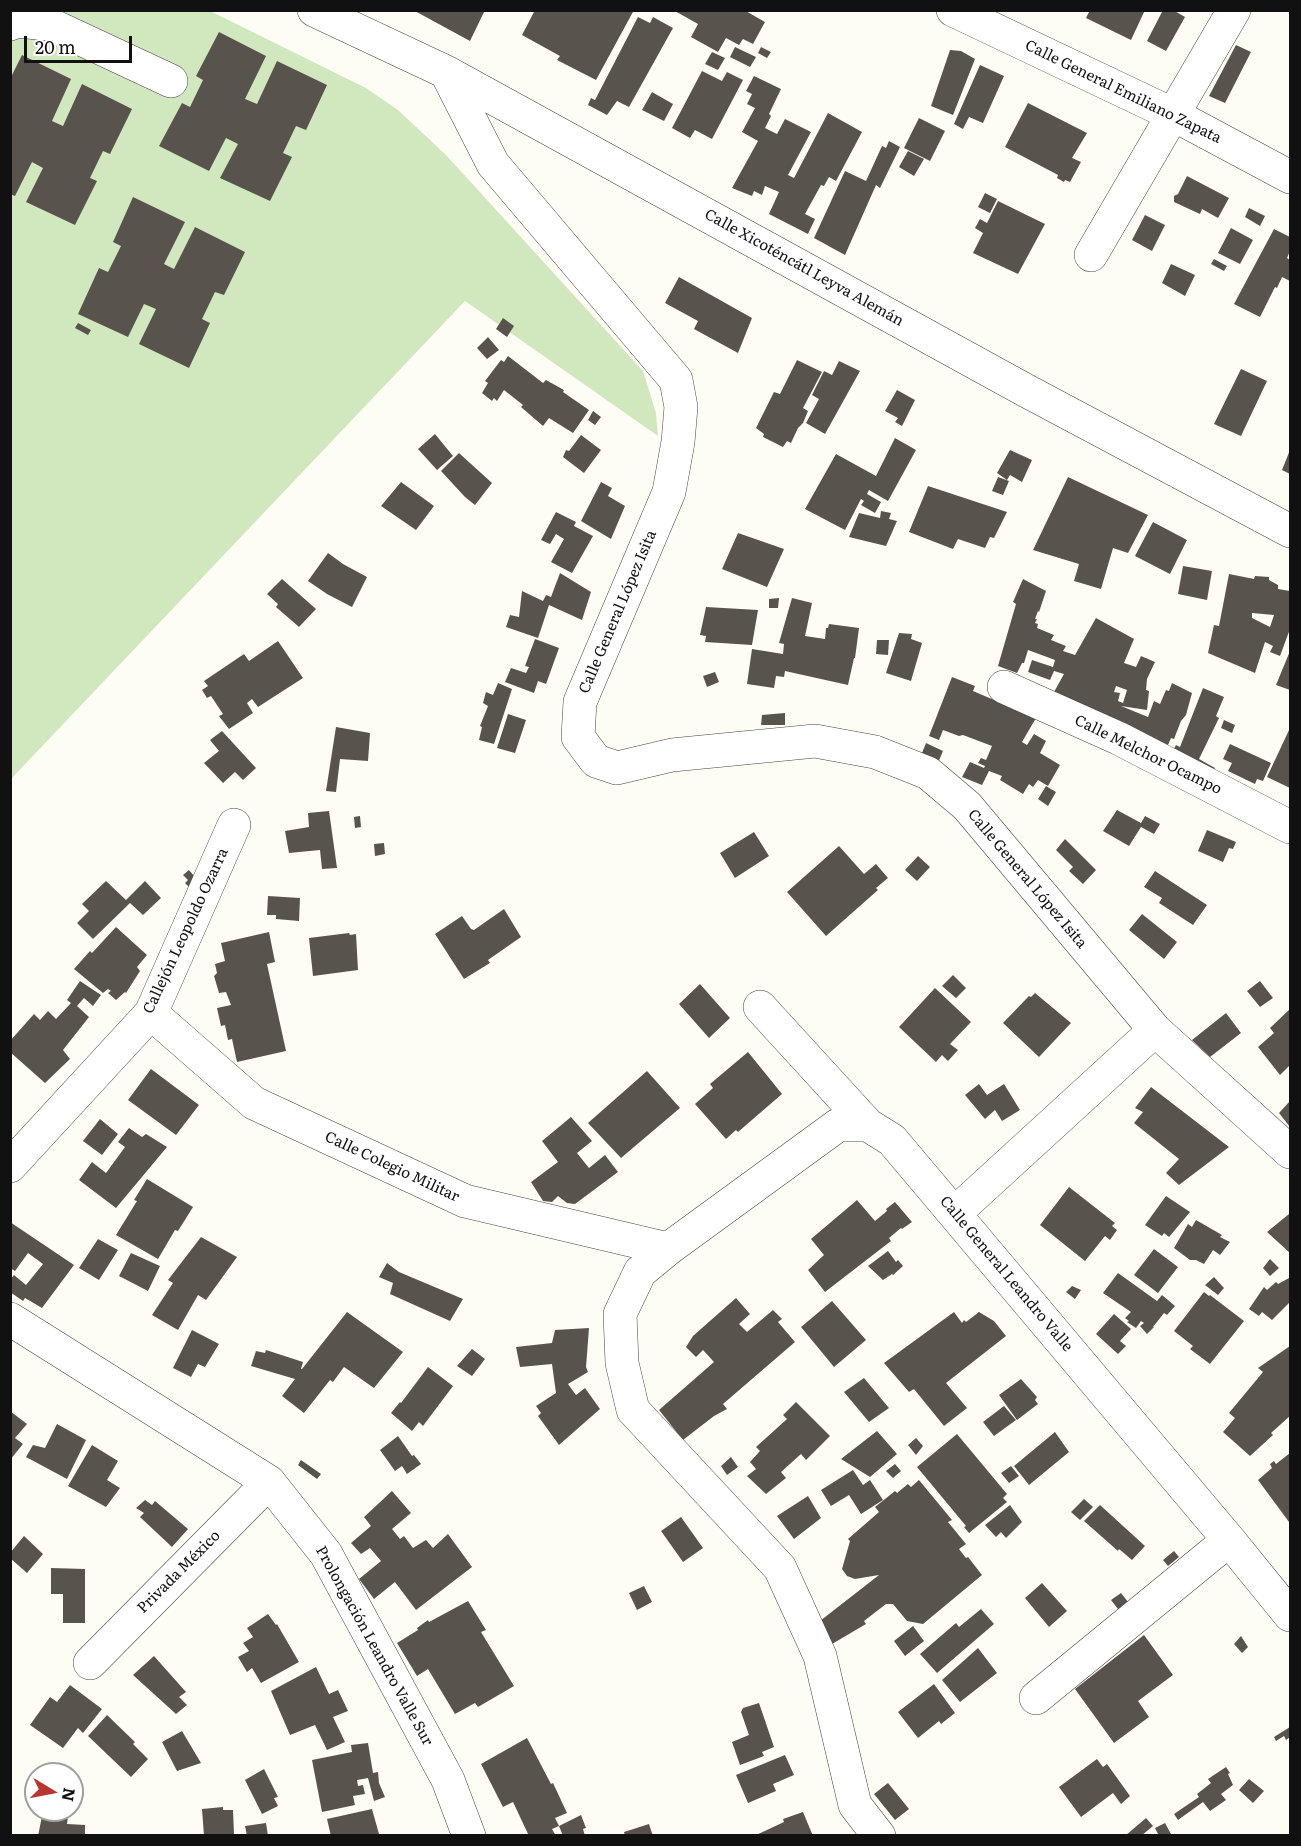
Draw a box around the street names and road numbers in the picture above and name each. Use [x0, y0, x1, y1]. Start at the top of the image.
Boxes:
street label: Calle General Emiliano Zapata [1022, 37, 1224, 147]
street label: Calle Xicoténcátl Leyva Alemán [701, 206, 907, 330]
street label: Calle General López Isita [575, 528, 661, 696]
street label: Calle Melchor Ocampo [1071, 712, 1225, 798]
street label: Calle General López Isita [964, 806, 1090, 952]
street label: Callejón Leopoldo Ozarra [140, 845, 232, 1017]
street label: Calle Colegio Militar [322, 1128, 462, 1206]
street label: Calle General Leandro Valle [936, 1193, 1076, 1355]
street label: Privada México [134, 1527, 224, 1617]
street label: Prolongación Leandro Valle Sur [311, 1543, 437, 1749]

